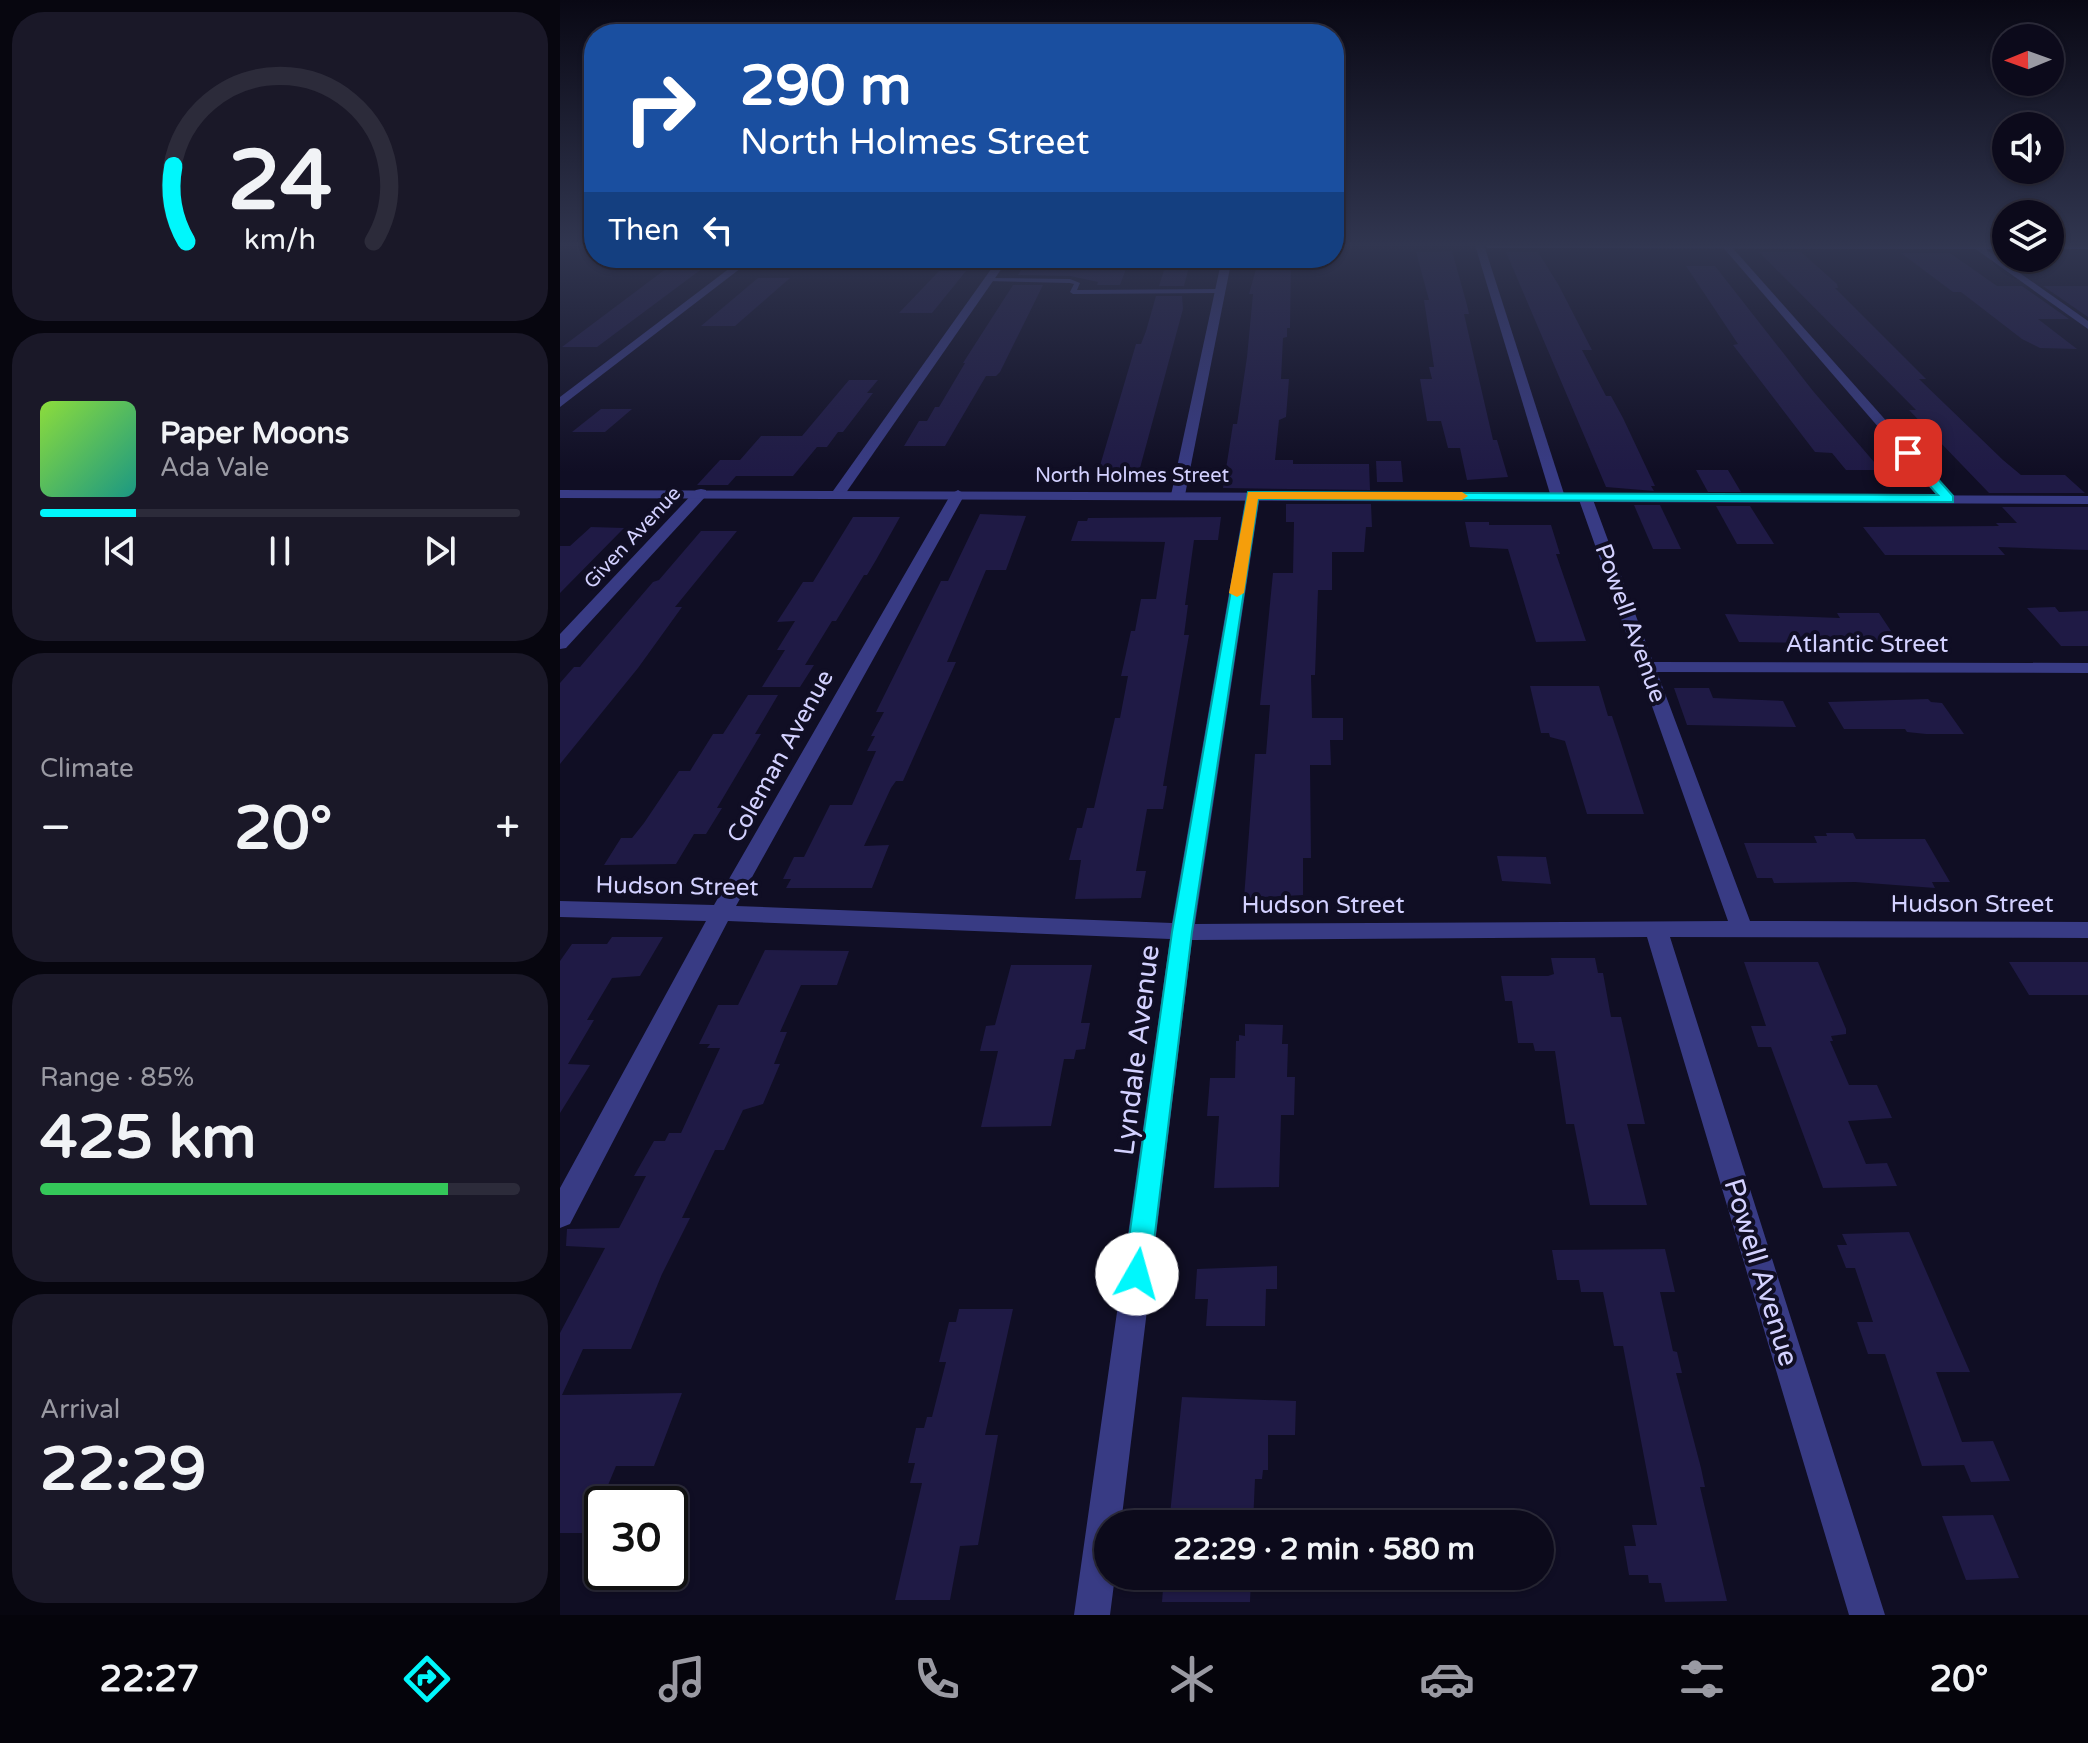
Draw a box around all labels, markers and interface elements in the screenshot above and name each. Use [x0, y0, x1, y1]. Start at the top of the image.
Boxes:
north arrow [1992, 24, 2064, 96]
map controls [1992, 24, 2064, 272]
text: 290 m [740, 53, 911, 120]
icon: right [608, 56, 712, 160]
button: sound [1992, 112, 2064, 184]
text: North Holmes Street [740, 121, 1090, 164]
text: 24 [228, 132, 332, 232]
button: layers [1992, 200, 2064, 272]
icon: left [696, 208, 740, 252]
text: Then [608, 212, 680, 249]
text: km/h [244, 223, 316, 257]
text: Paper Moons [160, 415, 349, 452]
pin [1874, 419, 1942, 487]
icon: arrive [1886, 431, 1930, 475]
text: Ada Vale [160, 452, 269, 483]
street label: North Holmes Street [1035, 464, 1229, 488]
street label: Given Avenue [579, 482, 686, 594]
icon: previous [98, 529, 142, 573]
icon: pause [258, 529, 302, 573]
icon: next [418, 529, 462, 573]
street label: Powell Avenue [1588, 540, 1673, 706]
street label: Atlantic Street [1785, 630, 1949, 659]
street label: Coleman Avenue [721, 665, 840, 848]
text: Climate [40, 753, 134, 784]
text: 20° [234, 793, 332, 865]
text: − [40, 802, 71, 855]
text: + [495, 802, 520, 855]
street label: Hudson Street [595, 871, 759, 902]
street label: Hudson Street [1890, 890, 2054, 919]
street label: Hudson Street [1241, 891, 1405, 920]
street label: Lyndale Avenue [1107, 943, 1167, 1157]
text: Range · 85% [40, 1062, 194, 1093]
text: 425 km [40, 1102, 256, 1174]
street label: Powell Avenue [1716, 1174, 1806, 1370]
position arrow [1095, 1232, 1179, 1316]
text: Arrival [40, 1394, 120, 1425]
text: 22:29 [40, 1434, 206, 1506]
speed limit sign: 30 [584, 1486, 688, 1590]
text: 22:29 · 2 min · 580 m [1173, 1531, 1475, 1568]
icon: directions [399, 1651, 455, 1707]
icon: music [654, 1651, 710, 1707]
icon: phone [909, 1651, 965, 1707]
icon: climate [1164, 1651, 1220, 1707]
icon: car [1419, 1651, 1475, 1707]
icon: filters [1674, 1651, 1730, 1707]
text: 22:27 [100, 1658, 199, 1701]
text: 20° [1930, 1658, 1988, 1701]

